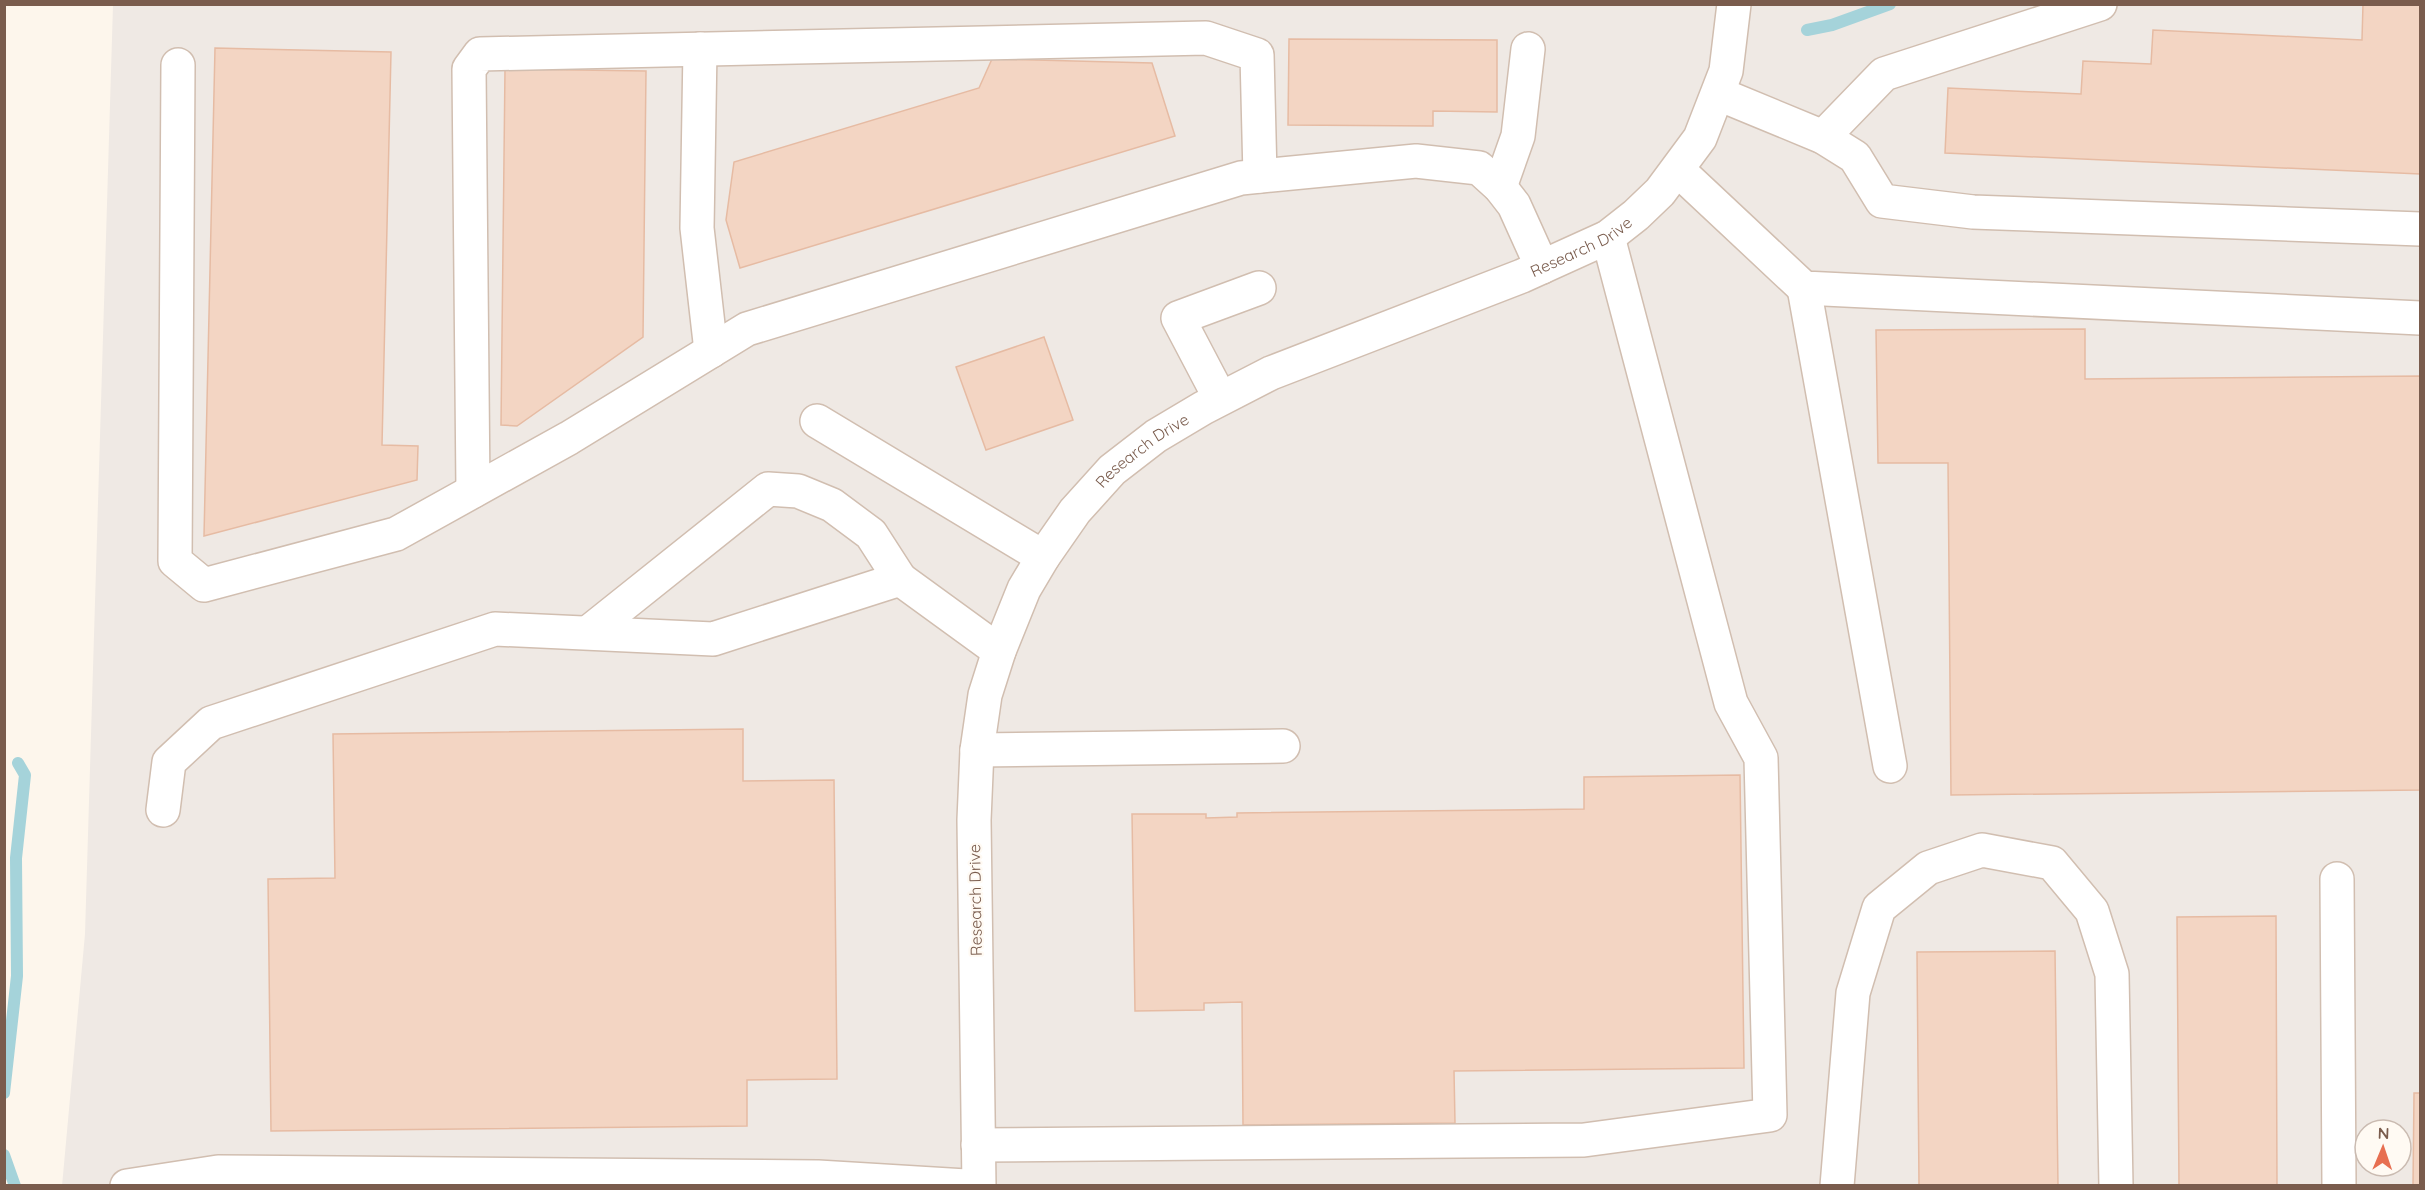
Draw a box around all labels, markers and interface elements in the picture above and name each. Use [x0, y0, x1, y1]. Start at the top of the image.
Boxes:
street label: Research Drive [1527, 212, 1636, 281]
street label: Research Drive [1091, 409, 1192, 492]
street label: Research Drive [964, 844, 986, 956]
north arrow [2353, 1118, 2413, 1178]
text: N [2377, 1123, 2390, 1143]

